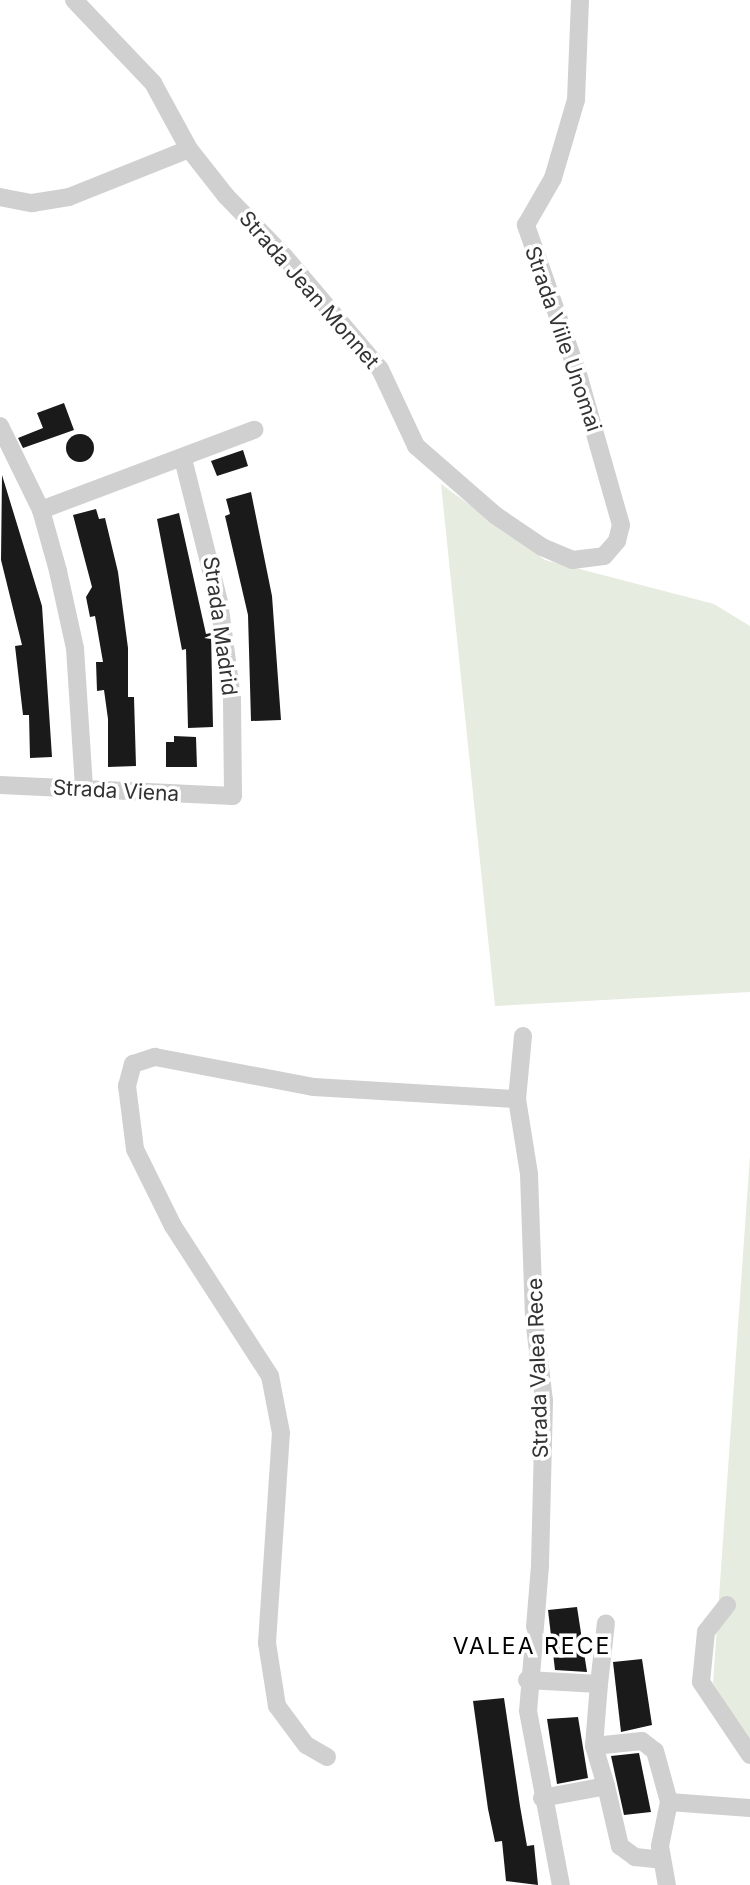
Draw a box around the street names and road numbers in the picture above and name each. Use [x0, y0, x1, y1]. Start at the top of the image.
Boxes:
street label: Strada Jean Monnet [234, 206, 384, 374]
street label: Strada Viile Unomai [519, 243, 607, 435]
street label: Strada Madrid [198, 555, 242, 697]
street label: Strada Viena [52, 775, 180, 807]
street label: Strada Valea Rece [522, 1277, 554, 1459]

